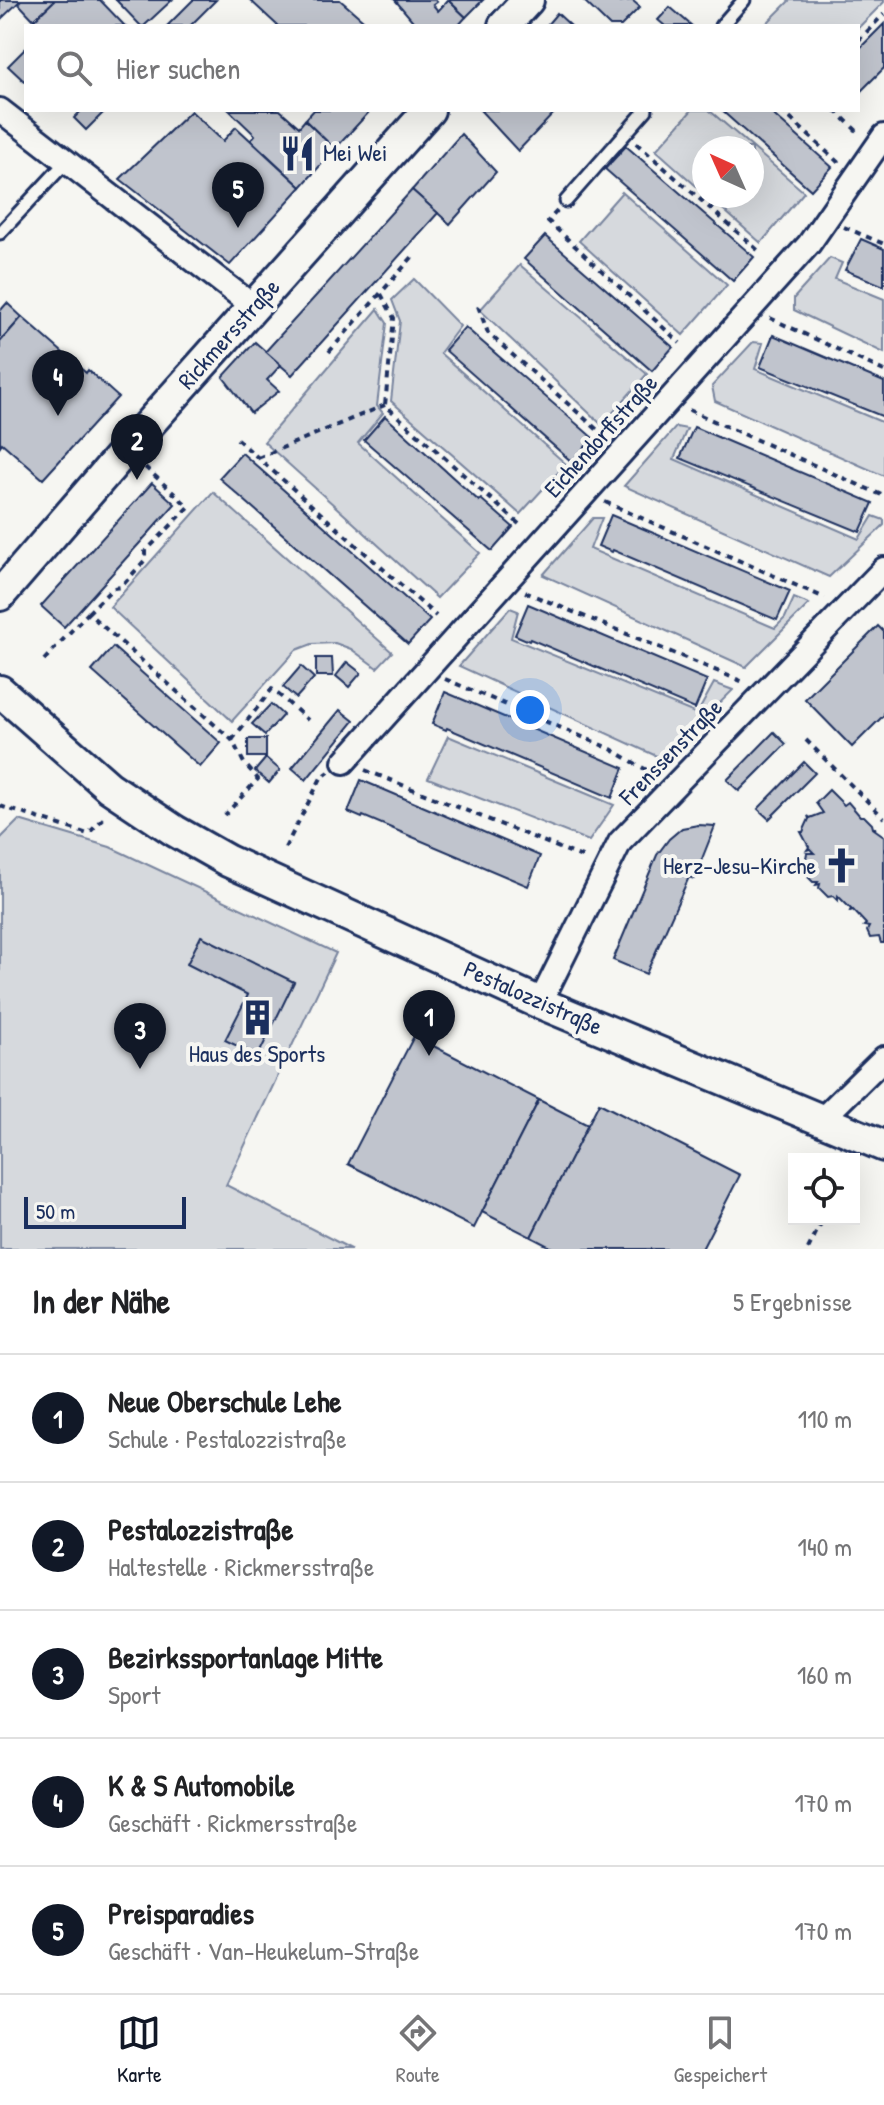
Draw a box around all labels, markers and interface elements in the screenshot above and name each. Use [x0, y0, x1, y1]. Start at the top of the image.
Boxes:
search box [24, 24, 860, 112]
icon: search [52, 46, 96, 90]
text: Hier suchen [116, 48, 240, 88]
restaurant icon: Mei Wei [278, 134, 316, 172]
place label: Mei Wei [323, 136, 387, 168]
north arrow [692, 136, 764, 208]
pin: 5 [212, 162, 264, 228]
street label: Rickmersstraße [170, 271, 287, 395]
pin: 4 [32, 350, 84, 416]
street label: Eichendorffstraße [536, 367, 664, 504]
pin: 2 [111, 414, 163, 480]
your location [510, 690, 550, 730]
street label: Frenssenstraße [611, 691, 729, 812]
church icon: Herz-Jesu-Kirche [823, 847, 861, 885]
place label: Herz-Jesu-Kirche [663, 849, 816, 881]
street label: Pestalozzistraße [459, 952, 608, 1042]
pin: 1 [403, 990, 455, 1056]
building icon: Haus des Sports [238, 998, 276, 1036]
pin: 3 [114, 1003, 166, 1069]
place label: Haus des Sports [189, 1037, 325, 1069]
map controls [788, 1153, 860, 1225]
button: locate [788, 1153, 860, 1225]
scale bar [24, 1193, 186, 1229]
text: 50 m [36, 1196, 75, 1226]
text: In der Nähe [32, 1278, 170, 1324]
text: 5 Ergebnisse [733, 1284, 852, 1319]
text: Neue Oberschule Lehe [108, 1381, 342, 1421]
text: 1 [53, 1401, 63, 1436]
text: 110 m [798, 1401, 852, 1436]
text: Schule · Pestalozzistraße [108, 1421, 347, 1456]
text: Pestalozzistraße [108, 1509, 293, 1549]
text: 2 [52, 1529, 64, 1564]
text: 140 m [798, 1529, 852, 1564]
text: Haltestelle · Rickmersstraße [108, 1549, 374, 1584]
text: Bezirkssportanlage Mitte [108, 1637, 383, 1677]
text: 3 [52, 1657, 64, 1692]
text: 160 m [797, 1657, 852, 1692]
text: Sport [108, 1677, 161, 1712]
text: K & S Automobile [108, 1765, 295, 1805]
text: 4 [53, 1785, 63, 1820]
text: 170 m [794, 1785, 852, 1820]
text: Geschäft · Rickmersstraße [108, 1805, 357, 1840]
text: Preisparadies [108, 1893, 254, 1933]
text: 5 [53, 1913, 64, 1948]
text: 170 m [794, 1913, 852, 1948]
text: Geschäft · Van-Heukelum-Straße [108, 1933, 419, 1968]
tab: Karte [117, 2011, 162, 2089]
tab: Route [396, 2011, 440, 2089]
tab: Gespeichert [674, 2011, 767, 2089]

